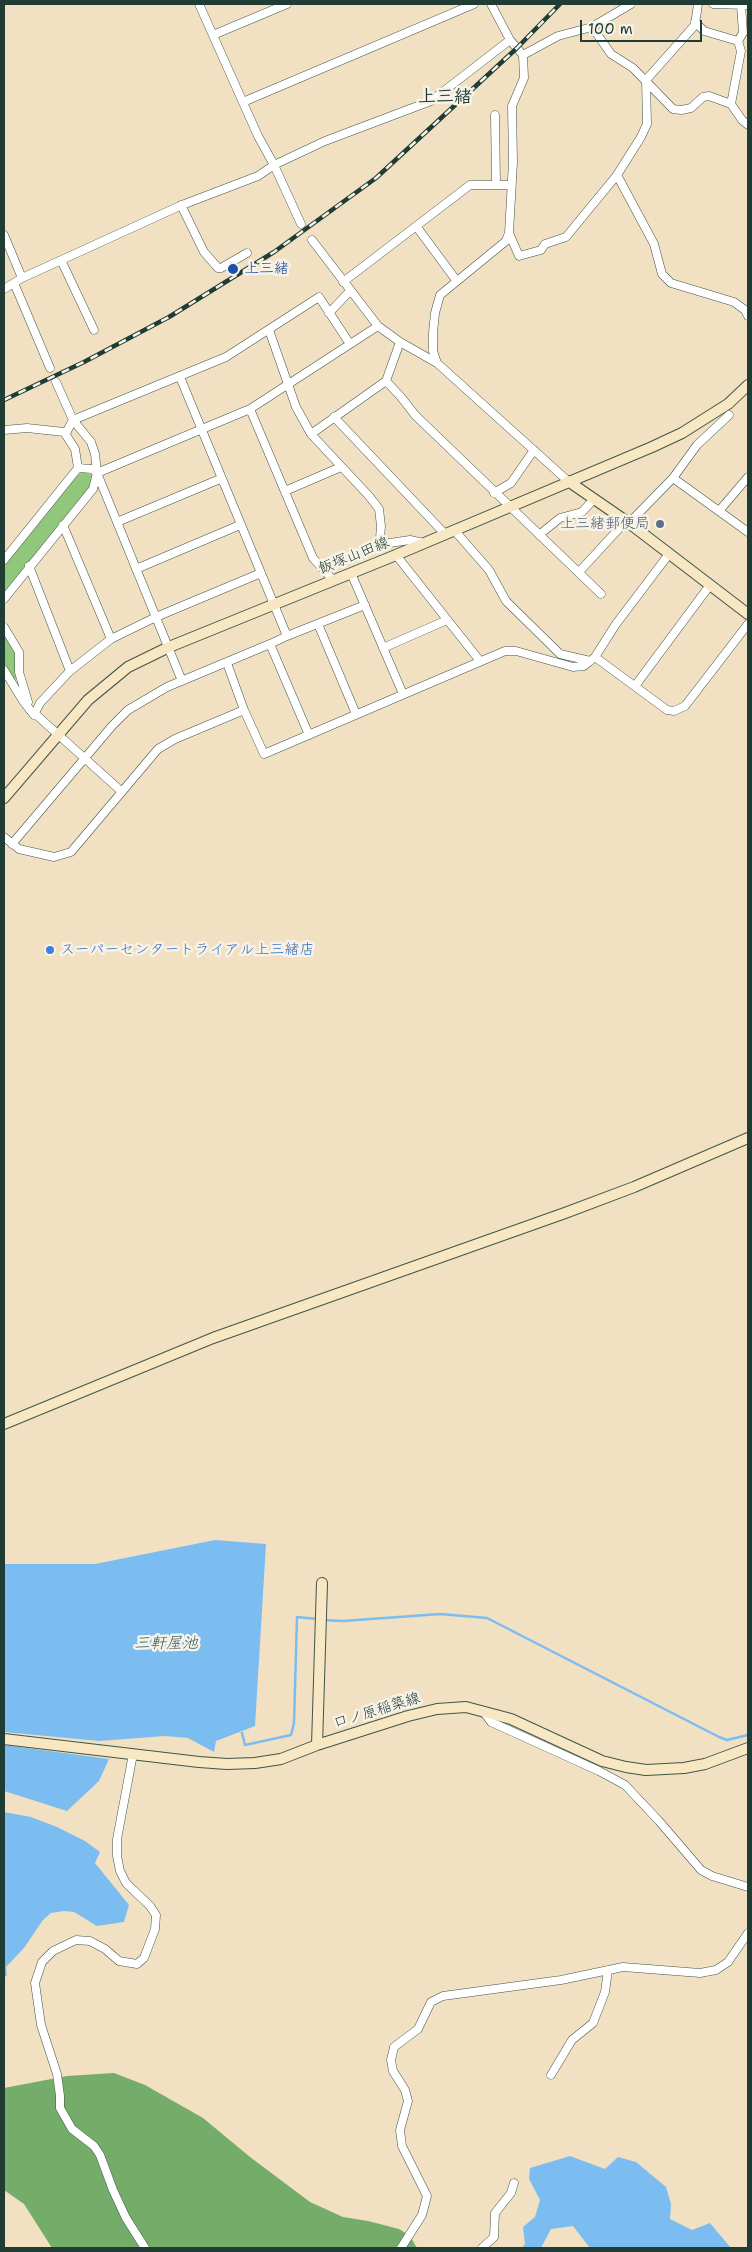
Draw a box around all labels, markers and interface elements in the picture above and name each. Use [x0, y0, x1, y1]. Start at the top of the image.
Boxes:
scale bar [582, 10, 704, 42]
text: 100 m [588, 19, 633, 39]
district label: 上三緒 [418, 86, 472, 108]
place label: 上三緒 [244, 260, 289, 278]
marker: 上三緒 [226, 262, 240, 276]
place label: 上三緒郵便局 [560, 515, 650, 533]
marker: 上三緒郵便局 [654, 518, 666, 530]
street label: 飯塚山田線 [316, 534, 392, 578]
place label: スーパーセンタートライアル上三緒店 [60, 941, 314, 959]
marker: スーパーセンタートライアル上三緒店 [44, 944, 56, 956]
water label: 三軒屋池 [134, 1634, 198, 1654]
street label: 口ノ原稲築線 [331, 1689, 423, 1733]

